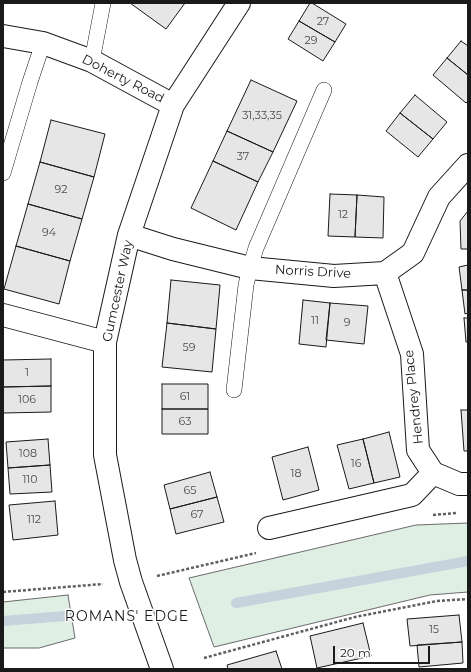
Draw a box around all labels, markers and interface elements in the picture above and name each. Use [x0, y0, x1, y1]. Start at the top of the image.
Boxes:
house number: 27 [317, 15, 329, 29]
house number: 29 [305, 34, 317, 48]
street label: Doherty Road [79, 52, 167, 106]
house number: 31,33,35 [242, 109, 282, 123]
house number: 37 [237, 150, 249, 164]
house number: 92 [55, 183, 67, 197]
house number: 12 [338, 208, 348, 222]
house number: 94 [42, 226, 56, 240]
street label: Gumcester Way [100, 239, 136, 343]
street label: Norris Drive [275, 262, 351, 282]
house number: 11 [311, 314, 319, 328]
house number: 9 [344, 316, 350, 330]
house number: 59 [183, 341, 195, 355]
street label: Hendrey Place [401, 349, 427, 445]
house number: 1 [25, 366, 29, 380]
house number: 61 [180, 390, 190, 404]
house number: 106 [18, 393, 36, 407]
house number: 63 [179, 415, 191, 429]
house number: 108 [19, 447, 37, 461]
house number: 16 [351, 457, 361, 471]
house number: 18 [291, 467, 301, 481]
house number: 110 [22, 473, 38, 487]
house number: 65 [184, 484, 196, 498]
house number: 67 [190, 508, 204, 522]
house number: 112 [27, 513, 41, 527]
district label: ROMANS' EDGE [65, 609, 189, 625]
house number: 15 [429, 623, 439, 637]
scale bar [335, 638, 432, 664]
text: 20 m [340, 645, 371, 660]

